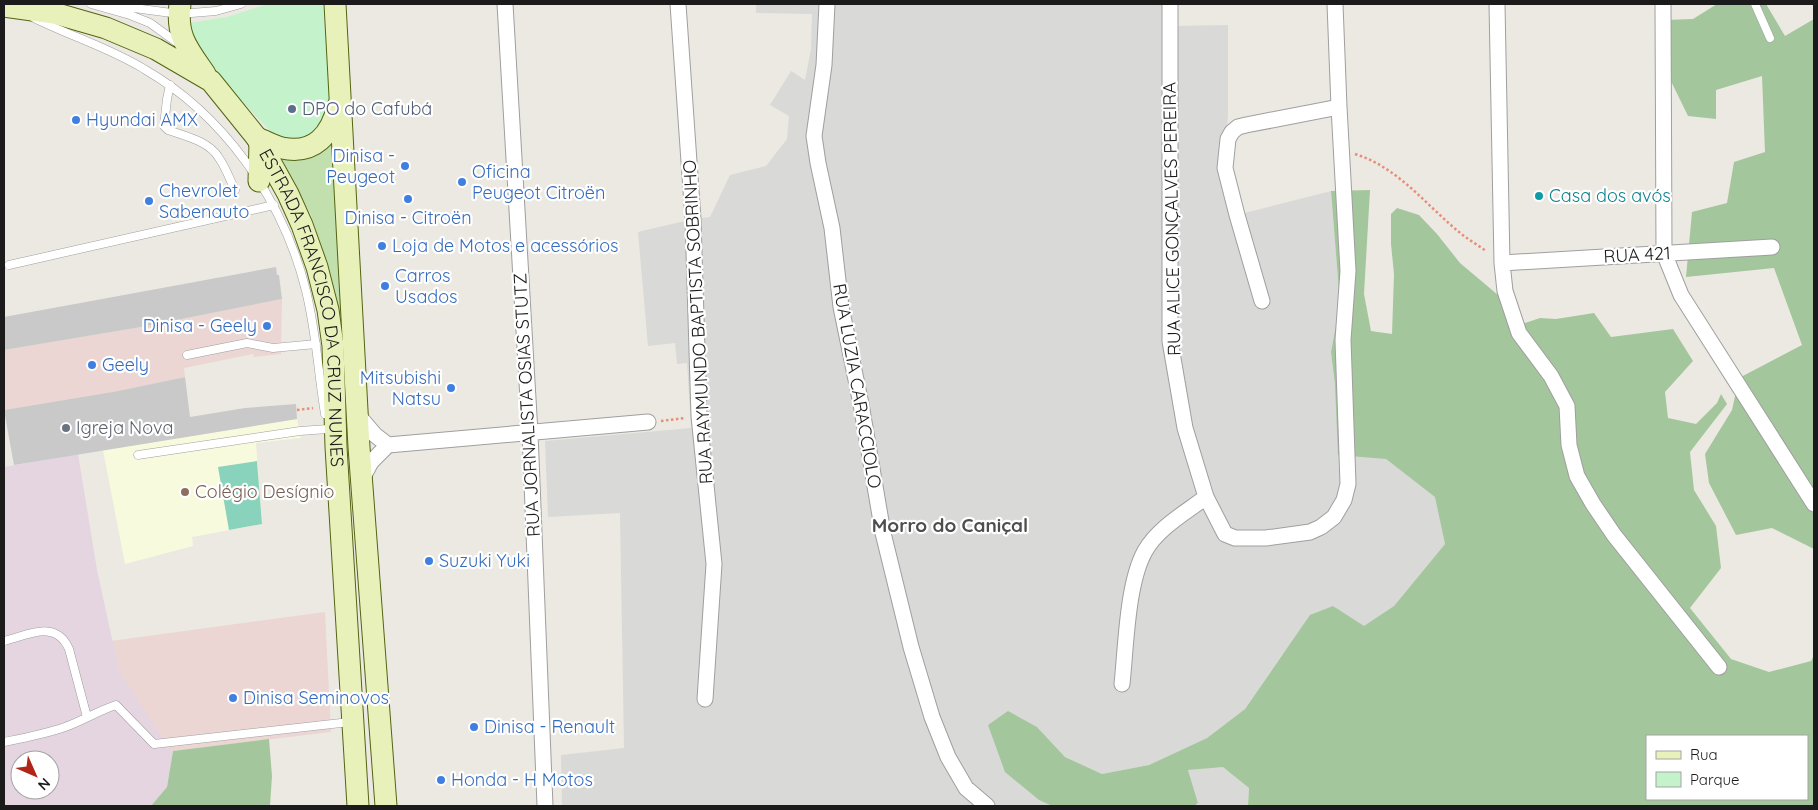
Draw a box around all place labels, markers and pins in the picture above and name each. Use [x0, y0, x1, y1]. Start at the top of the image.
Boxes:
place label: DPO do Cafubá [302, 97, 432, 120]
marker: DPO do Cafubá [286, 103, 298, 115]
place label: Hyundai AMX [86, 108, 198, 131]
marker: Hyundai AMX [70, 114, 82, 126]
place label: Dinisa - Peugeot [326, 144, 395, 188]
marker: Dinisa - Peugeot [399, 160, 411, 172]
place label: Oficina Peugeot Citroën [472, 160, 605, 204]
marker: Oficina Peugeot Citroën [456, 176, 468, 188]
place label: Chevrolet Sabenauto [159, 179, 249, 223]
place label: Casa dos avós [1549, 184, 1671, 207]
marker: Casa dos avós [1533, 190, 1545, 202]
marker: Dinisa - Citroën [402, 193, 414, 205]
marker: Chevrolet Sabenauto [143, 195, 155, 207]
place label: Dinisa - Citroën [344, 206, 472, 229]
place label: Loja de Motos e acessórios [392, 234, 618, 257]
marker: Loja de Motos e acessórios [376, 240, 388, 252]
place label: Carros Usados [395, 264, 458, 308]
marker: Carros Usados [379, 280, 391, 292]
place label: Dinisa - Geely [143, 314, 257, 337]
marker: Dinisa - Geely [261, 320, 273, 332]
place label: Geely [102, 353, 149, 376]
marker: Geely [86, 359, 98, 371]
place label: Mitsubishi Natsu [360, 366, 441, 410]
marker: Mitsubishi Natsu [445, 382, 457, 394]
place label: Igreja Nova [76, 416, 173, 439]
marker: Igreja Nova [60, 422, 72, 434]
place label: Colégio Desígnio [195, 480, 334, 503]
marker: Colégio Desígnio [179, 486, 191, 498]
place label: Suzuki Yuki [439, 549, 530, 572]
marker: Suzuki Yuki [423, 555, 435, 567]
place label: Dinisa Seminovos [243, 686, 389, 709]
marker: Dinisa Seminovos [227, 692, 239, 704]
place label: Dinisa - Renault [484, 715, 615, 738]
marker: Dinisa - Renault [468, 721, 480, 733]
place label: Honda - H Motos [451, 768, 593, 791]
marker: Honda - H Motos [435, 774, 447, 786]

